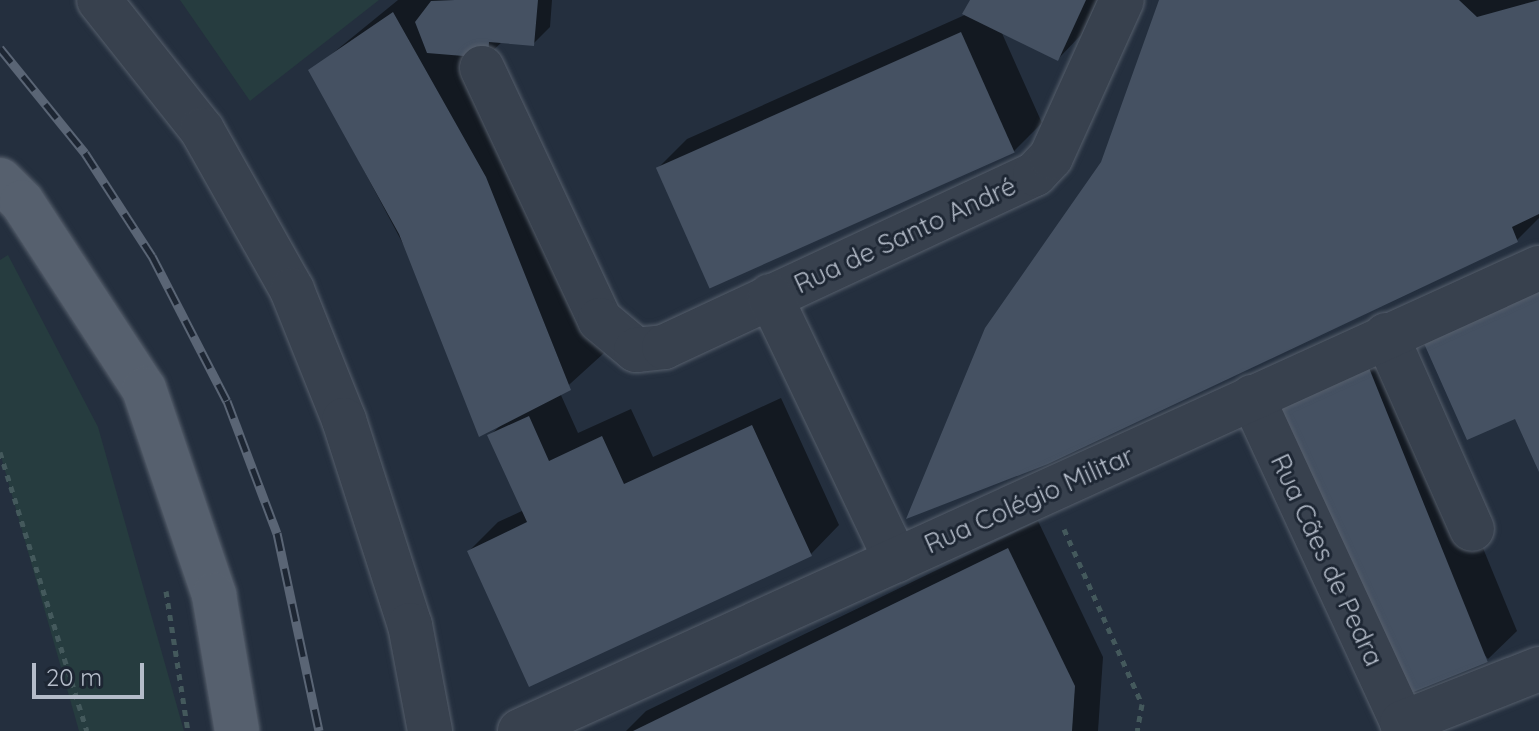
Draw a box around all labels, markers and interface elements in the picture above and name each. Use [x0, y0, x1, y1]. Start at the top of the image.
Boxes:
street label: Rua de Santo André [789, 170, 1021, 300]
street label: Rua Colégio Militar [920, 440, 1138, 560]
street label: Rua Cães de Pedra [1264, 449, 1390, 671]
scale bar [36, 647, 148, 697]
text: 20 m [46, 662, 102, 692]

